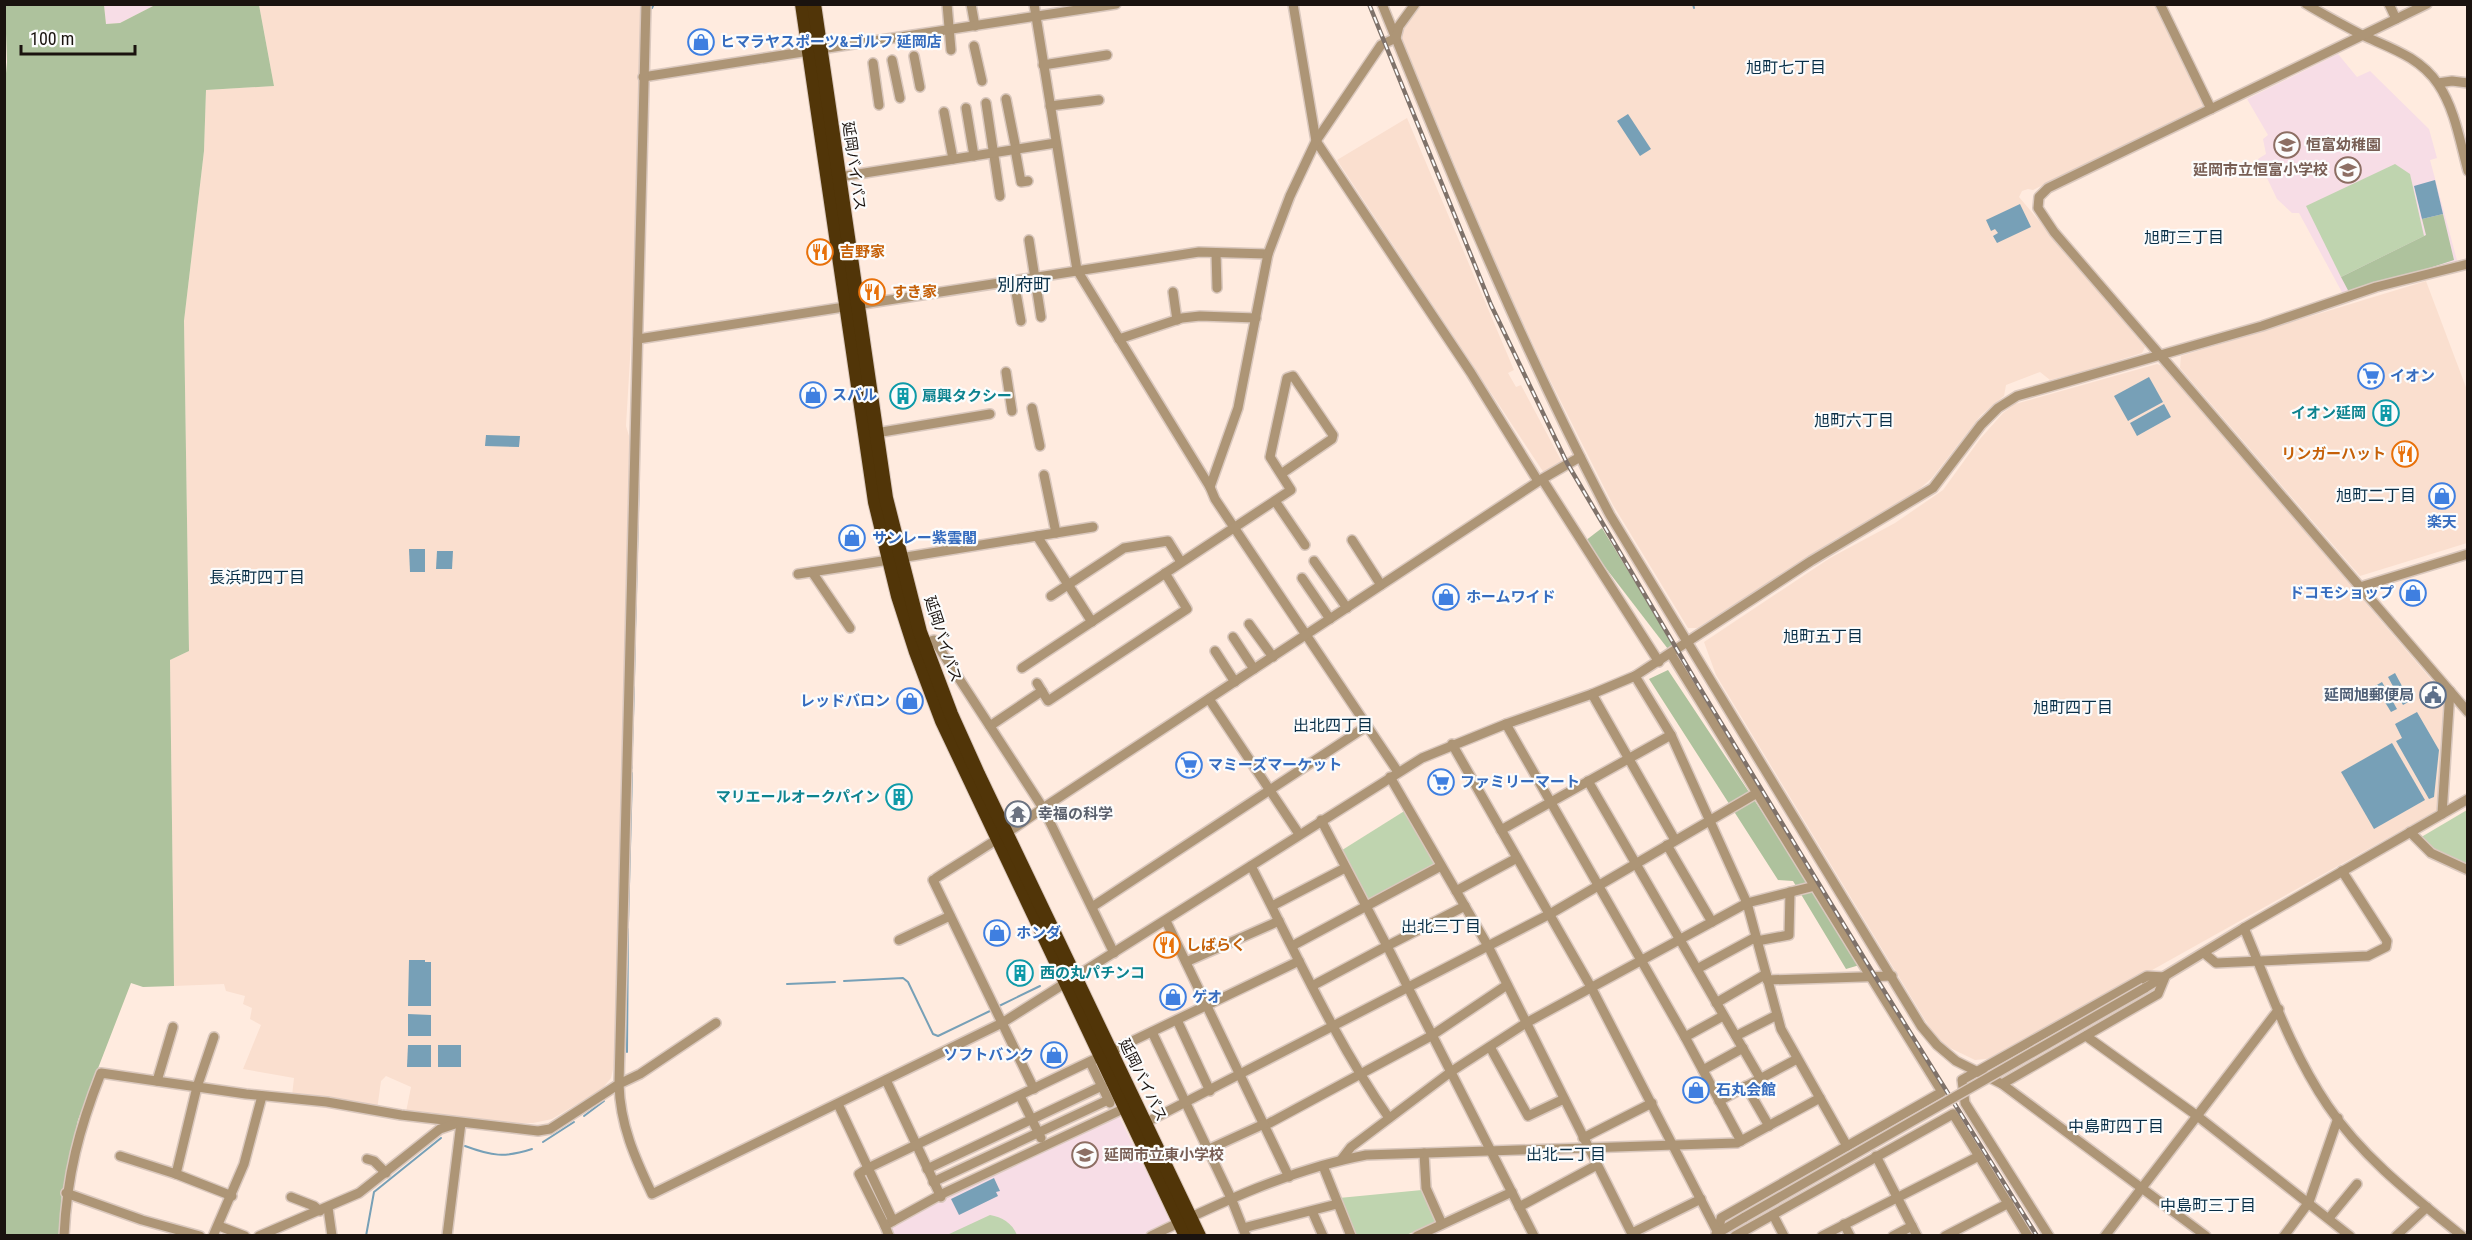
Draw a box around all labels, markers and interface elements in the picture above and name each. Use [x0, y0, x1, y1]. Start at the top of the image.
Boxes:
scale bar [21, 18, 135, 56]
shop icon: ヒマラヤスポーツ&ゴルフ 延岡店 [686, 27, 716, 57]
text: 100 m [30, 28, 74, 49]
place label: ヒマラヤスポーツ&ゴルフ 延岡店 [720, 33, 942, 51]
district label: 旭町七丁目 [1746, 58, 1826, 77]
street label: 延岡バイパス [839, 120, 869, 212]
school or university icon: 恒富幼稚園 [2272, 130, 2302, 160]
place label: 恒富幼稚園 [2306, 136, 2381, 154]
school or university icon: 延岡市立恒富小学校 [2333, 155, 2363, 185]
place label: 延岡市立恒富小学校 [2193, 161, 2328, 179]
district label: 旭町三丁目 [2144, 228, 2224, 247]
restaurant icon: 吉野家 [805, 237, 835, 267]
place label: 吉野家 [840, 243, 885, 261]
district label: 別府町 [997, 274, 1051, 295]
restaurant icon: すき家 [857, 277, 887, 307]
place label: すき家 [892, 283, 937, 301]
supermarket icon: イオン [2356, 361, 2386, 391]
place label: イオン [2390, 367, 2435, 385]
shop icon: スバル [798, 380, 828, 410]
building icon: 扇興タクシー [888, 381, 918, 411]
place label: スバル [832, 386, 877, 404]
place label: 扇興タクシー [922, 387, 1012, 405]
building icon: イオン延岡 [2371, 398, 2401, 428]
place label: イオン延岡 [2291, 404, 2366, 422]
district label: 旭町六丁目 [1814, 411, 1894, 430]
restaurant icon: リンガーハット [2390, 439, 2420, 469]
place label: リンガーハット [2281, 445, 2386, 463]
shop icon: 楽天 [2427, 481, 2457, 511]
district label: 旭町二丁目 [2336, 486, 2416, 505]
place label: 楽天 [2427, 513, 2457, 531]
shop icon: サンレー紫雲閣 [837, 523, 867, 553]
place label: サンレー紫雲閣 [872, 529, 977, 547]
district label: 長浜町四丁目 [209, 568, 305, 587]
shop icon: ドコモショップ [2398, 578, 2428, 608]
shop icon: ホームワイド [1431, 582, 1461, 612]
place label: ドコモショップ [2289, 584, 2394, 602]
place label: ホームワイド [1466, 588, 1556, 606]
street label: 延岡バイパス [921, 594, 965, 684]
district label: 旭町五丁目 [1783, 627, 1863, 646]
public building icon: 延岡旭郵便局 [2418, 680, 2448, 710]
shop icon: レッドバロン [895, 686, 925, 716]
place label: 延岡旭郵便局 [2324, 686, 2414, 704]
place label: レッドバロン [800, 692, 890, 710]
district label: 旭町四丁目 [2033, 698, 2113, 717]
district label: 出北四丁目 [1293, 716, 1373, 735]
supermarket icon: マミーズマーケット [1174, 750, 1204, 780]
place label: マミーズマーケット [1208, 756, 1342, 774]
supermarket icon: ファミリーマート [1426, 767, 1456, 797]
place label: ファミリーマート [1460, 773, 1580, 791]
building icon: マリエールオークパイン [884, 782, 914, 812]
place label: マリエールオークパイン [716, 788, 880, 806]
temple icon: 幸福の科学 [1003, 799, 1033, 829]
place label: 幸福の科学 [1038, 805, 1113, 823]
district label: 出北三丁目 [1401, 917, 1481, 936]
shop icon: ホンダ [982, 918, 1012, 948]
place label: ホンダ [1016, 924, 1061, 942]
restaurant icon: しばらく [1152, 930, 1182, 960]
place label: しばらく [1186, 936, 1246, 954]
building icon: 西の丸パチンコ [1005, 958, 1035, 988]
place label: 西の丸パチンコ [1040, 964, 1145, 982]
shop icon: ゲオ [1158, 982, 1188, 1012]
place label: ゲオ [1192, 988, 1222, 1006]
street label: 延岡バイパス [1115, 1036, 1171, 1124]
shop icon: ソフトバンク [1039, 1040, 1069, 1070]
place label: ソフトバンク [943, 1046, 1034, 1064]
shop icon: 石丸会館 [1681, 1075, 1711, 1105]
place label: 石丸会館 [1716, 1081, 1776, 1099]
district label: 中島町四丁目 [2068, 1117, 2164, 1136]
school or university icon: 延岡市立東小学校 [1070, 1140, 1100, 1170]
district label: 出北二丁目 [1526, 1145, 1606, 1164]
place label: 延岡市立東小学校 [1104, 1146, 1224, 1164]
district label: 中島町三丁目 [2160, 1196, 2256, 1215]

